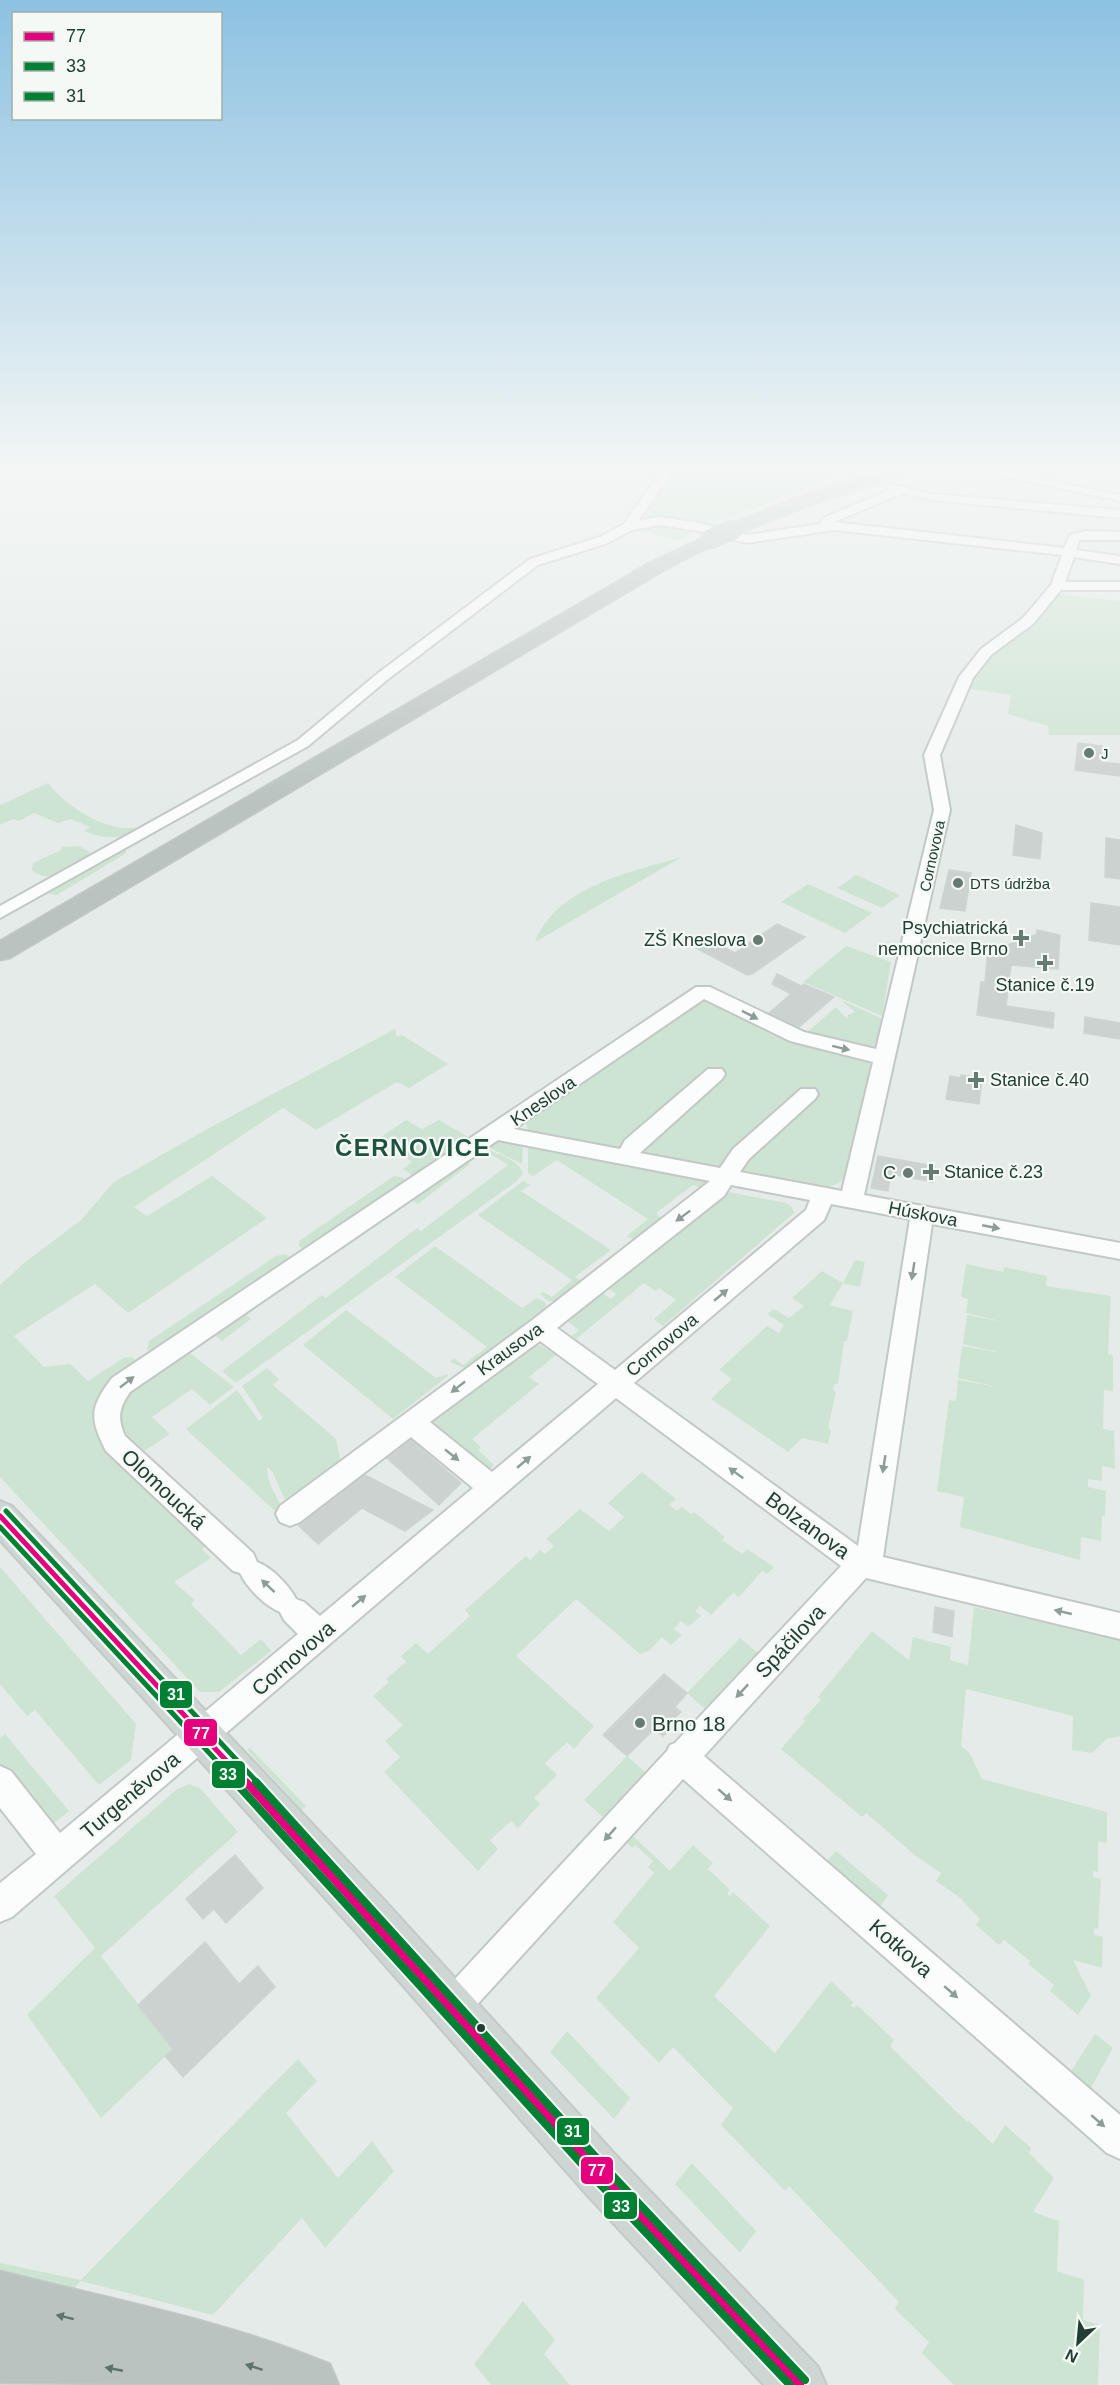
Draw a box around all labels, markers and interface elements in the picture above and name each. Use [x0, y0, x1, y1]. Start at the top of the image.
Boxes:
legend [12, 12, 222, 120]
text: 77 [66, 26, 86, 46]
text: 33 [66, 56, 86, 76]
text: 31 [66, 86, 86, 106]
place label: J [1101, 745, 1109, 762]
marker: J [1082, 746, 1096, 760]
street label: Cornovova [916, 818, 948, 893]
place label: DTS údržba [970, 875, 1051, 892]
marker: DTS údržba [951, 876, 965, 890]
place label: Psychiatrická nemocnice Brno [878, 918, 1009, 959]
place label: ZŠ Kneslova [644, 929, 747, 950]
marker: Psychiatrická nemocnice Brno [1012, 929, 1030, 947]
marker: ZŠ Kneslova [751, 933, 765, 947]
marker: Stanice č.19 [1036, 954, 1054, 972]
place label: Stanice č.19 [995, 975, 1095, 995]
one-way arrow [741, 1010, 758, 1020]
one-way arrow [832, 1043, 850, 1053]
place label: Stanice č.40 [990, 1070, 1089, 1090]
street label: Kneslova [507, 1071, 580, 1130]
marker: Stanice č.40 [967, 1071, 985, 1089]
district label: ČERNOVICE [335, 1134, 491, 1161]
place label: Stanice č.23 [944, 1162, 1043, 1182]
place label: C [883, 1163, 896, 1183]
marker: Stanice č.23 [922, 1163, 940, 1181]
marker: C [901, 1166, 915, 1180]
street label: Húskova [887, 1198, 960, 1231]
one-way arrow [675, 1210, 690, 1222]
one-way arrow [982, 1223, 1001, 1232]
one-way arrow [909, 1262, 918, 1281]
one-way arrow [713, 1289, 728, 1302]
street label: Cornovova [622, 1309, 703, 1381]
street label: Krausova [473, 1318, 547, 1379]
one-way arrow [119, 1375, 135, 1388]
one-way arrow [451, 1380, 466, 1392]
street label: Olomoucká [117, 1444, 211, 1534]
one-way arrow [445, 1449, 460, 1461]
one-way arrow [516, 1455, 532, 1468]
one-way arrow [879, 1455, 888, 1474]
one-way arrow [728, 1467, 743, 1479]
street label: Bolzanova [762, 1487, 855, 1563]
one-way arrow [262, 1580, 276, 1594]
one-way arrow [351, 1595, 367, 1608]
street label: Spáčilova [751, 1600, 830, 1682]
one-way arrow [1054, 1607, 1072, 1617]
street label: Cornovova [247, 1616, 339, 1700]
line badge: 31 [159, 1680, 193, 1709]
one-way arrow [735, 1684, 749, 1699]
text: 31 [167, 1686, 185, 1703]
place label: Brno 18 [652, 1712, 726, 1735]
marker: Brno 18 [633, 1716, 647, 1730]
line badge: 77 [183, 1718, 218, 1747]
text: 77 [192, 1725, 210, 1742]
street label: Turgeněvova [76, 1747, 184, 1843]
line badge: 33 [211, 1760, 246, 1789]
text: 33 [219, 1766, 237, 1783]
one-way arrow [717, 1788, 733, 1801]
one-way arrow [603, 1827, 617, 1842]
street label: Kotkova [865, 1914, 937, 1982]
one-way arrow [943, 1985, 958, 1998]
unlabelled marker [475, 2022, 487, 2034]
one-way arrow [1090, 2114, 1106, 2127]
line badge: 31 [556, 2117, 590, 2146]
text: 31 [564, 2123, 582, 2140]
line badge: 77 [580, 2156, 614, 2185]
text: 77 [588, 2162, 606, 2179]
line badge: 33 [603, 2191, 638, 2220]
text: 33 [612, 2198, 630, 2215]
one-way arrow [56, 2311, 74, 2321]
north arrow [1048, 2313, 1108, 2373]
text: N [1063, 2346, 1081, 2366]
one-way arrow [245, 2362, 263, 2371]
one-way arrow [104, 2364, 123, 2374]

